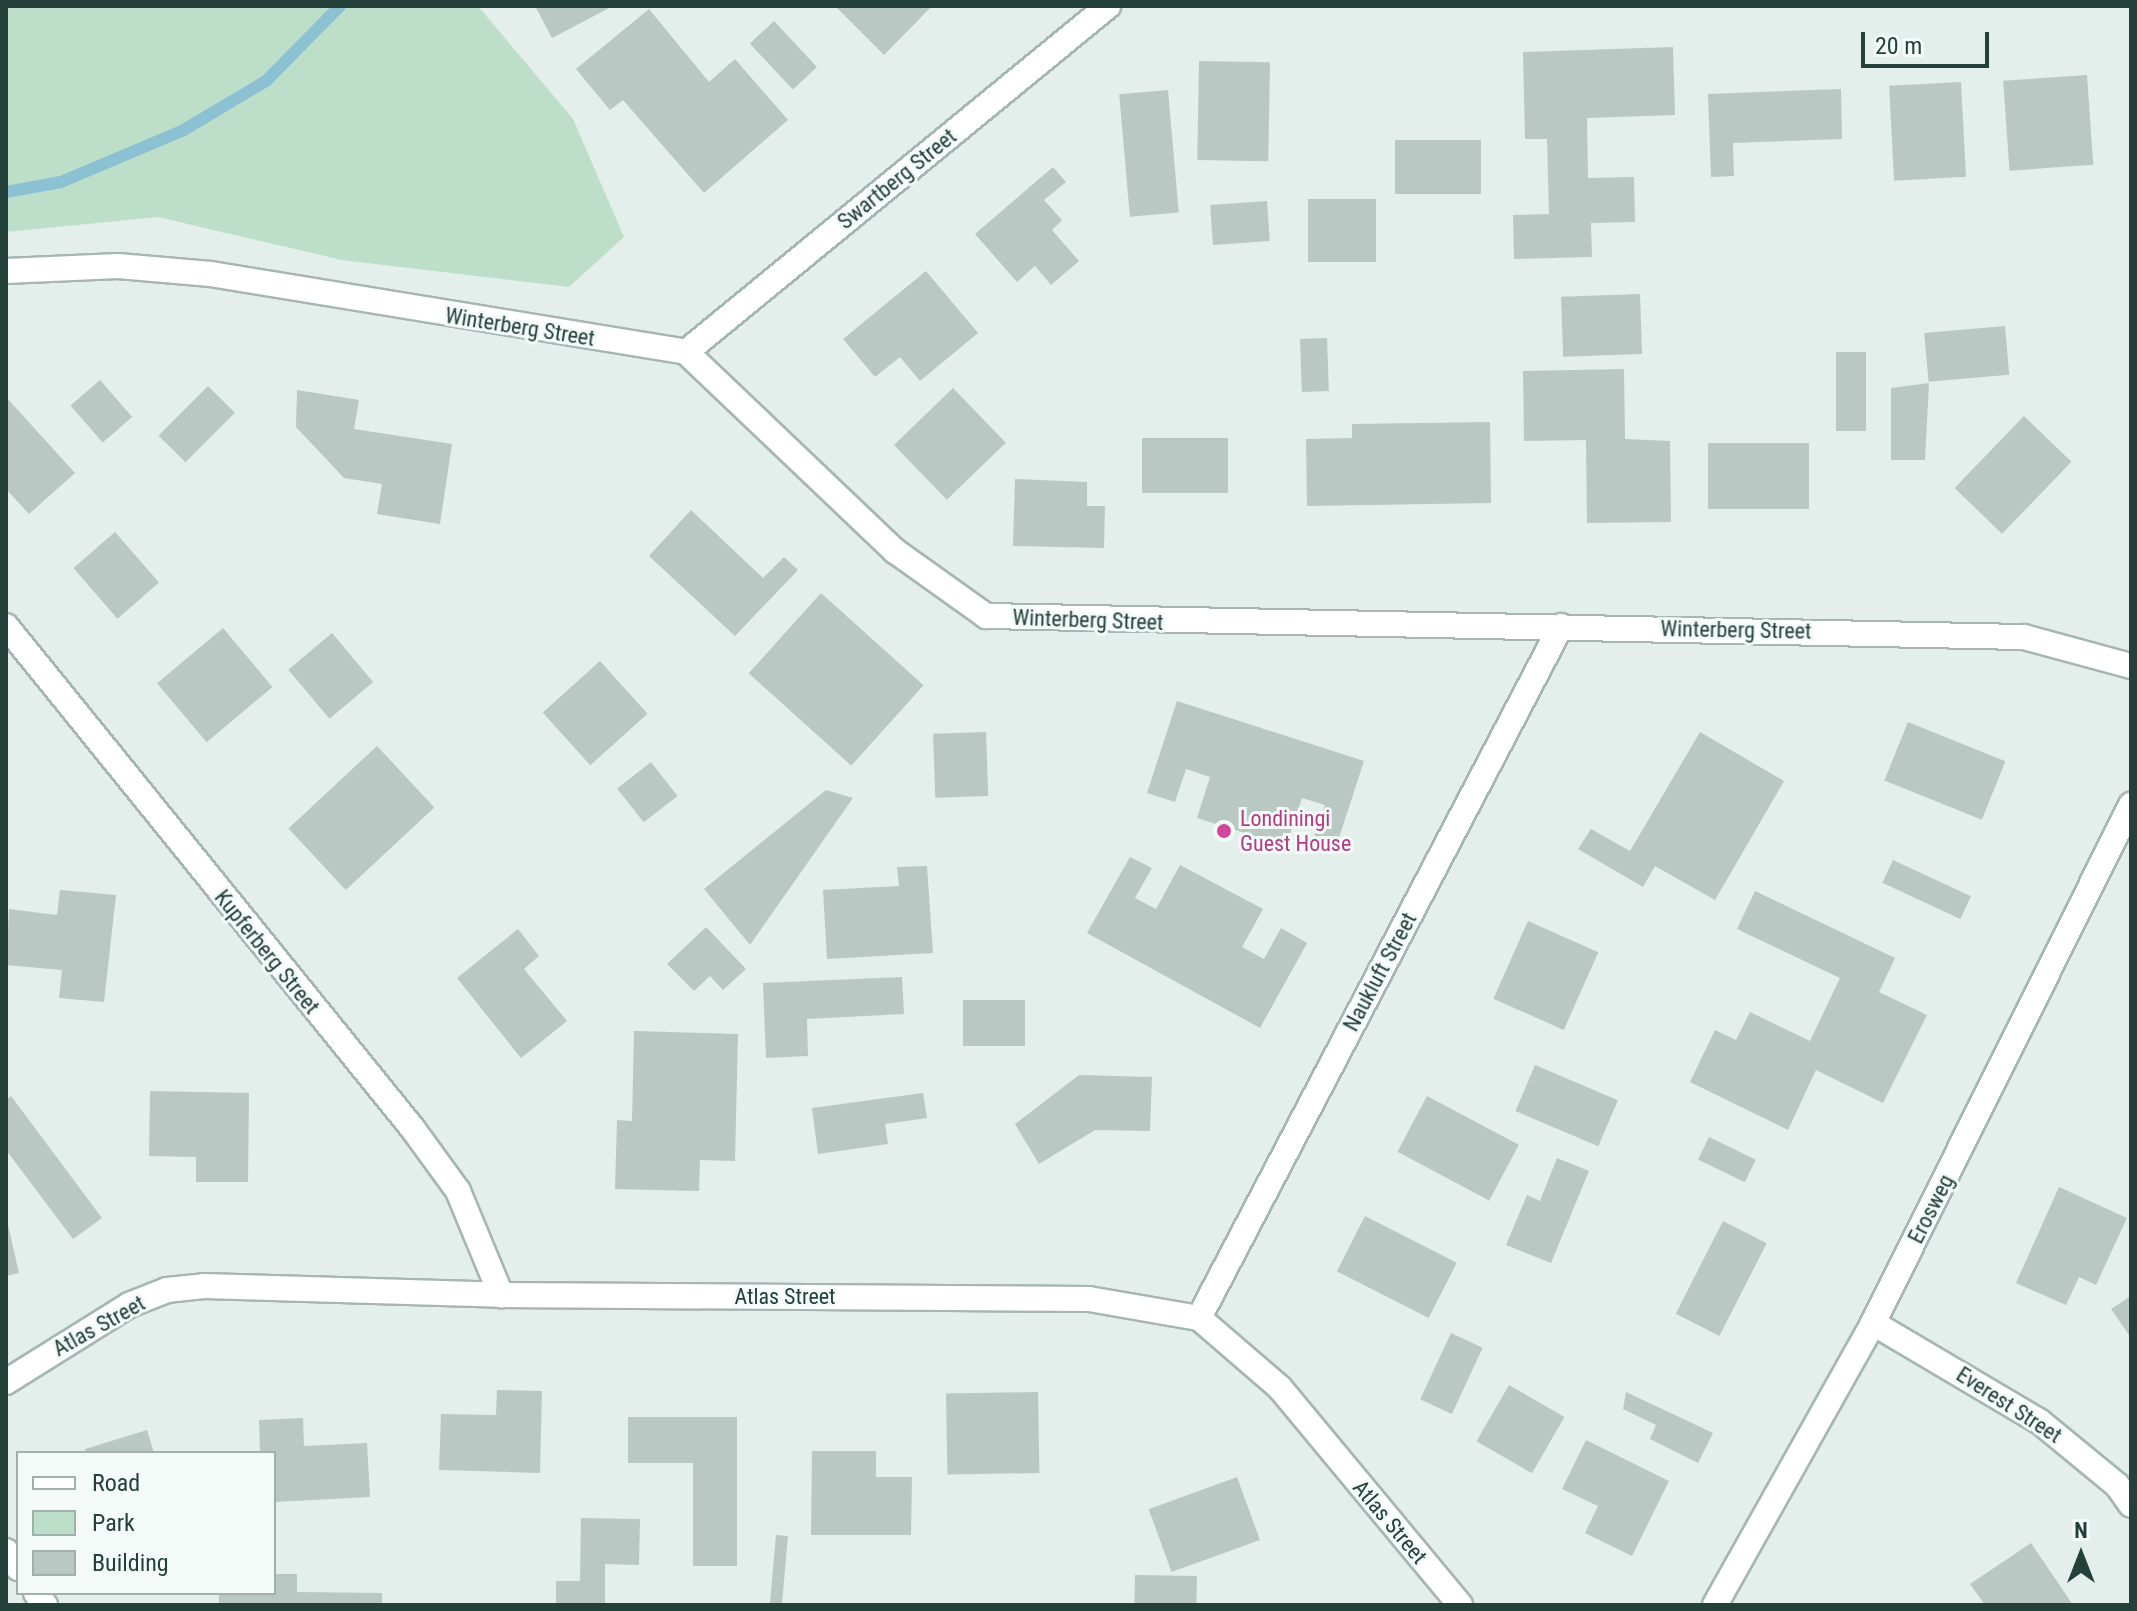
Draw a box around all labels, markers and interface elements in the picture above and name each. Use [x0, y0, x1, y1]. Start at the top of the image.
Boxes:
scale bar [1865, 16, 1993, 66]
text: 20 m [1875, 32, 1922, 60]
street label: Swartberg Street [832, 123, 962, 235]
street label: Winterberg Street [443, 302, 597, 352]
street label: Winterberg Street [1012, 604, 1164, 636]
street label: Winterberg Street [1660, 615, 1812, 645]
place label: Londiningi Guest House [1240, 805, 1351, 856]
marker: Londiningi Guest House [1215, 822, 1233, 840]
street label: Kupferberg Street [209, 885, 325, 1019]
street label: Naukluft Street [1338, 908, 1422, 1036]
street label: Erosweg [1902, 1170, 1960, 1248]
street label: Atlas Street [734, 1284, 836, 1310]
street label: Atlas Street [48, 1290, 150, 1362]
street label: Everest Street [1951, 1361, 2067, 1449]
legend [16, 1451, 276, 1595]
text: Road [92, 1469, 140, 1497]
street label: Atlas Street [1347, 1475, 1433, 1569]
text: Park [92, 1509, 135, 1537]
north arrow [2041, 1515, 2121, 1595]
text: N [2074, 1518, 2088, 1543]
text: Building [92, 1549, 169, 1577]

